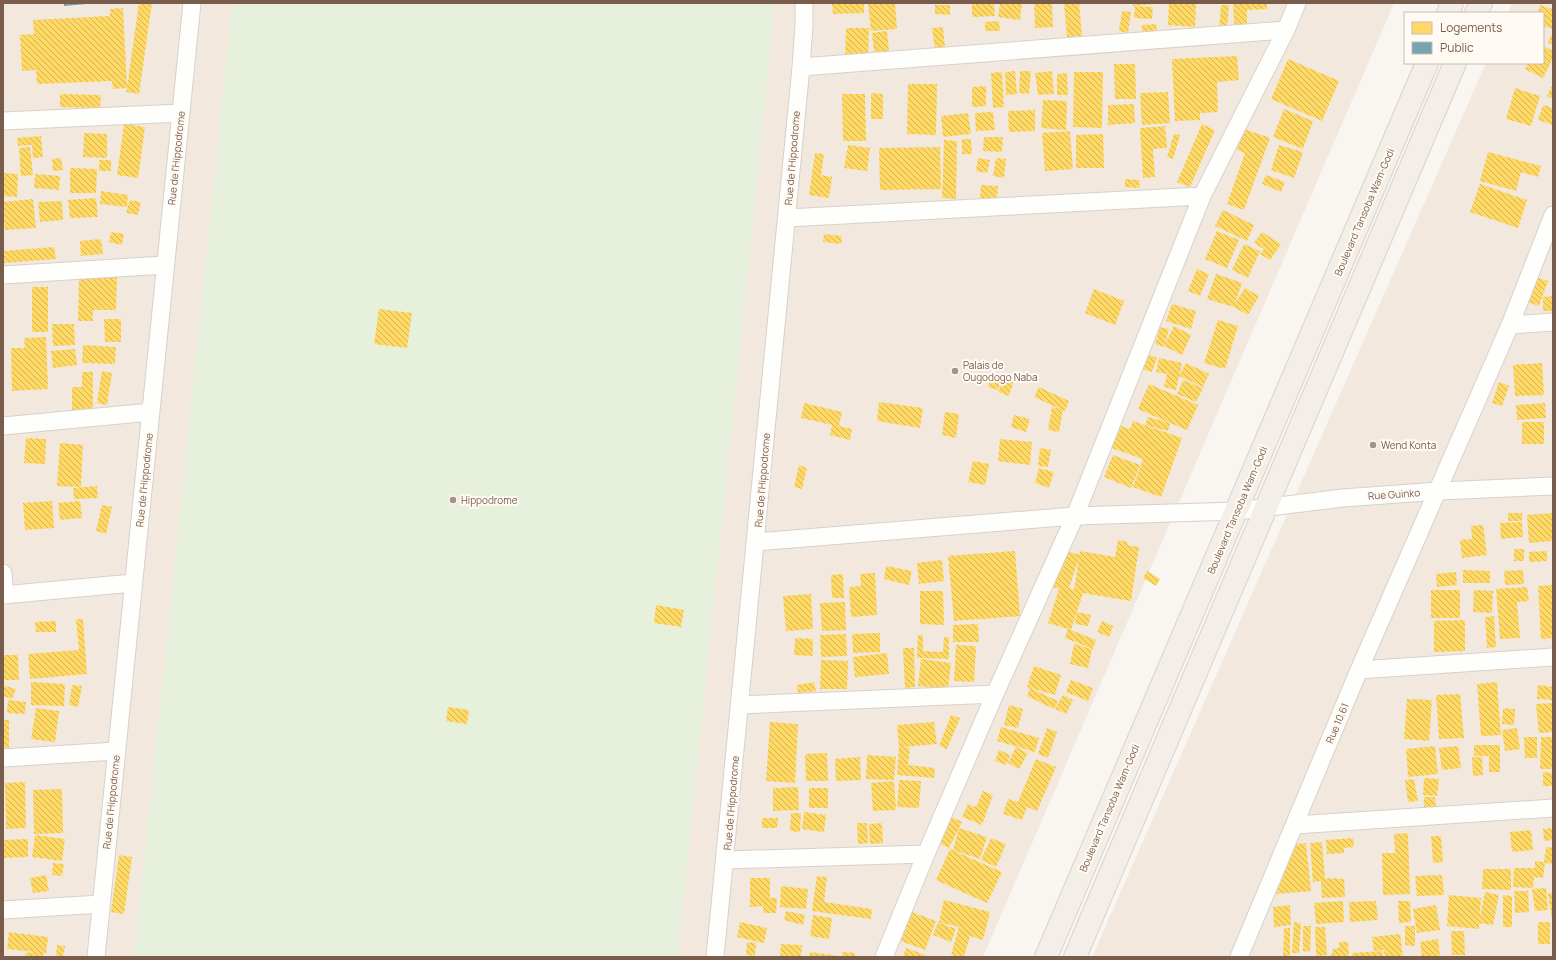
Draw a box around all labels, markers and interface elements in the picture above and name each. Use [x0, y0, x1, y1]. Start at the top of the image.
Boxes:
legend [1404, 12, 1544, 64]
text: Logements [1440, 19, 1502, 36]
text: Public [1440, 39, 1474, 56]
street label: Rue de l'Hippodrome [164, 110, 188, 206]
street label: Rue de l'Hippodrome [781, 110, 803, 206]
street label: Boulevard Tansoba Wam-Godi [1331, 146, 1397, 278]
place label: Palais de Ougodogo Naba [963, 358, 1038, 384]
marker: Palais de Ougodogo Naba [950, 366, 960, 376]
street label: Rue de l'Hippodrome [132, 432, 156, 528]
street label: Rue de l'Hippodrome [751, 432, 773, 528]
place label: Wend Konta [1381, 438, 1436, 452]
marker: Wend Konta [1368, 440, 1378, 450]
street label: Boulevard Tansoba Wam-Godi [1204, 444, 1270, 576]
street label: Rue Guinko [1368, 485, 1421, 503]
place label: Hippodrome [461, 493, 518, 507]
marker: Hippodrome [448, 495, 458, 505]
street label: Rue 10.61 [1322, 701, 1352, 745]
street label: Boulevard Tansoba Wam-Godi [1076, 742, 1142, 874]
street label: Rue de l'Hippodrome [99, 754, 123, 850]
street label: Rue de l'Hippodrome [720, 755, 742, 851]

